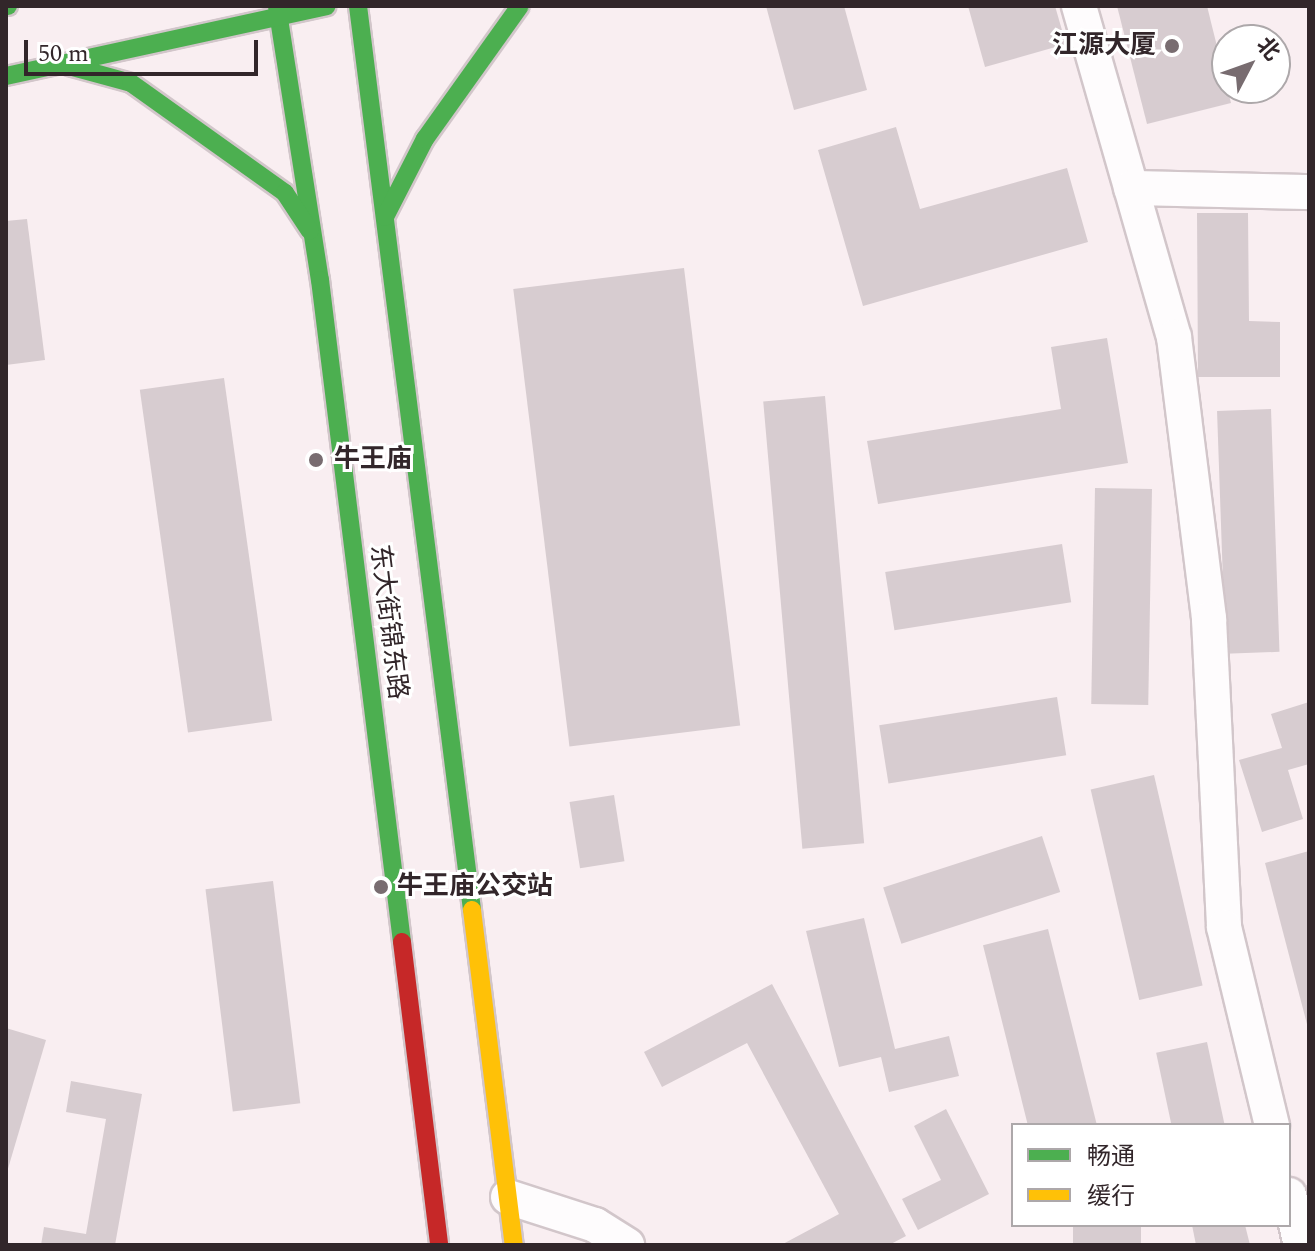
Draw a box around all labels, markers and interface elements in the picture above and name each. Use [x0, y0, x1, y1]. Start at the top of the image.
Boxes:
scale bar [28, 24, 262, 74]
north arrow [1211, 24, 1291, 104]
place label: 江源大厦 [1052, 30, 1156, 62]
text: 北 [1248, 30, 1288, 68]
text: 50 m [38, 36, 89, 72]
marker: 江源大厦 [1163, 37, 1181, 55]
place label: 牛王庙 [334, 444, 412, 476]
marker: 牛王庙 [305, 449, 327, 471]
street label: 东大街锦东路 [363, 543, 413, 701]
place label: 牛王庙公交站 [397, 871, 553, 903]
marker: 牛王庙公交站 [372, 878, 390, 896]
legend [1011, 1123, 1291, 1227]
text: 畅通 [1087, 1139, 1135, 1175]
text: 缓行 [1087, 1179, 1135, 1215]

